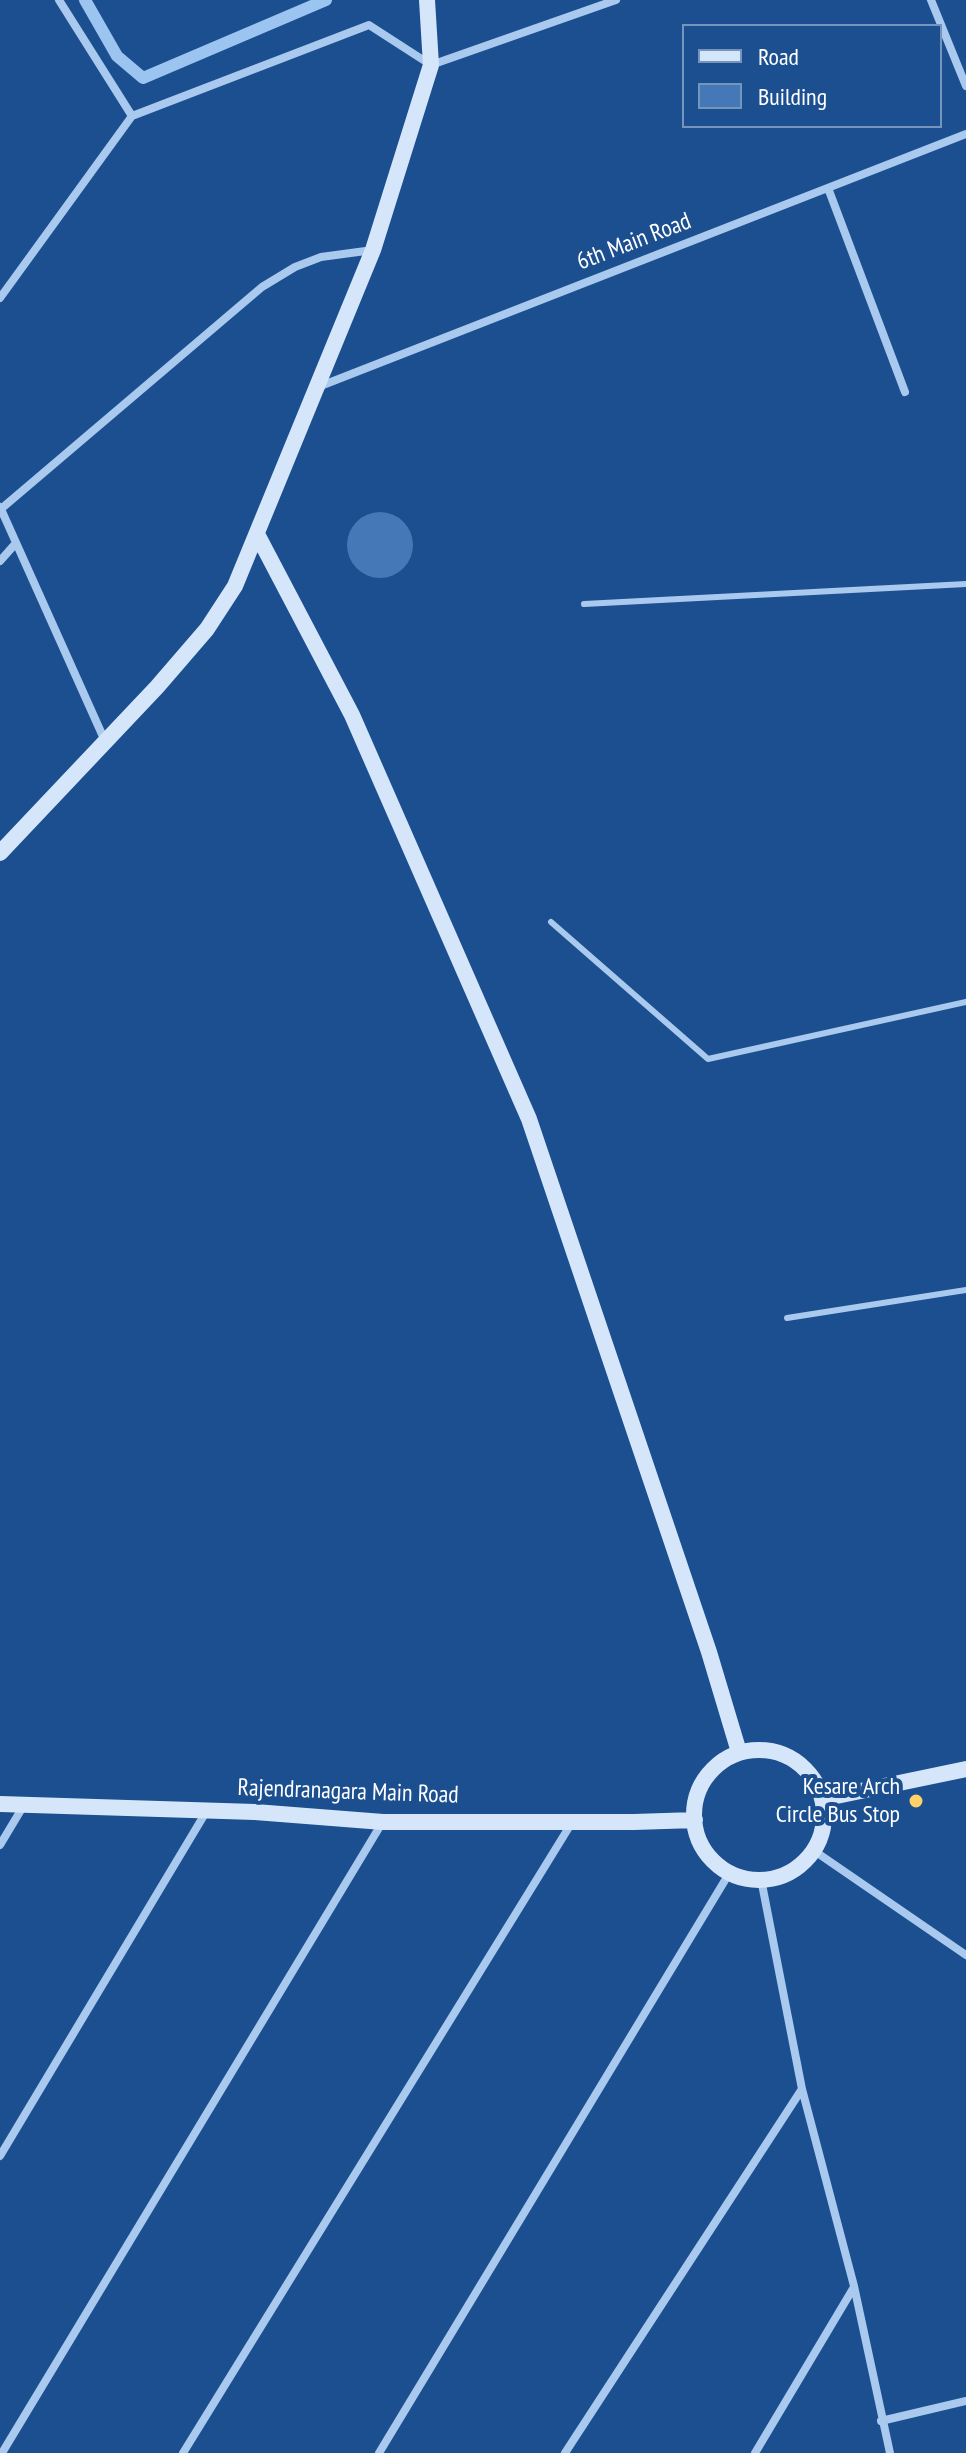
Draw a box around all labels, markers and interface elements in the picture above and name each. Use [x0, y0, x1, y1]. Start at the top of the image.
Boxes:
legend [682, 24, 942, 128]
text: Road [758, 41, 799, 72]
text: Building [758, 81, 827, 112]
street label: 6th Main Road [573, 207, 695, 277]
place label: Kesare Arch Circle Bus Stop [776, 1773, 900, 1829]
street label: Rajendranagara Main Road [237, 1774, 459, 1810]
marker: Kesare Arch Circle Bus Stop [907, 1792, 925, 1810]

